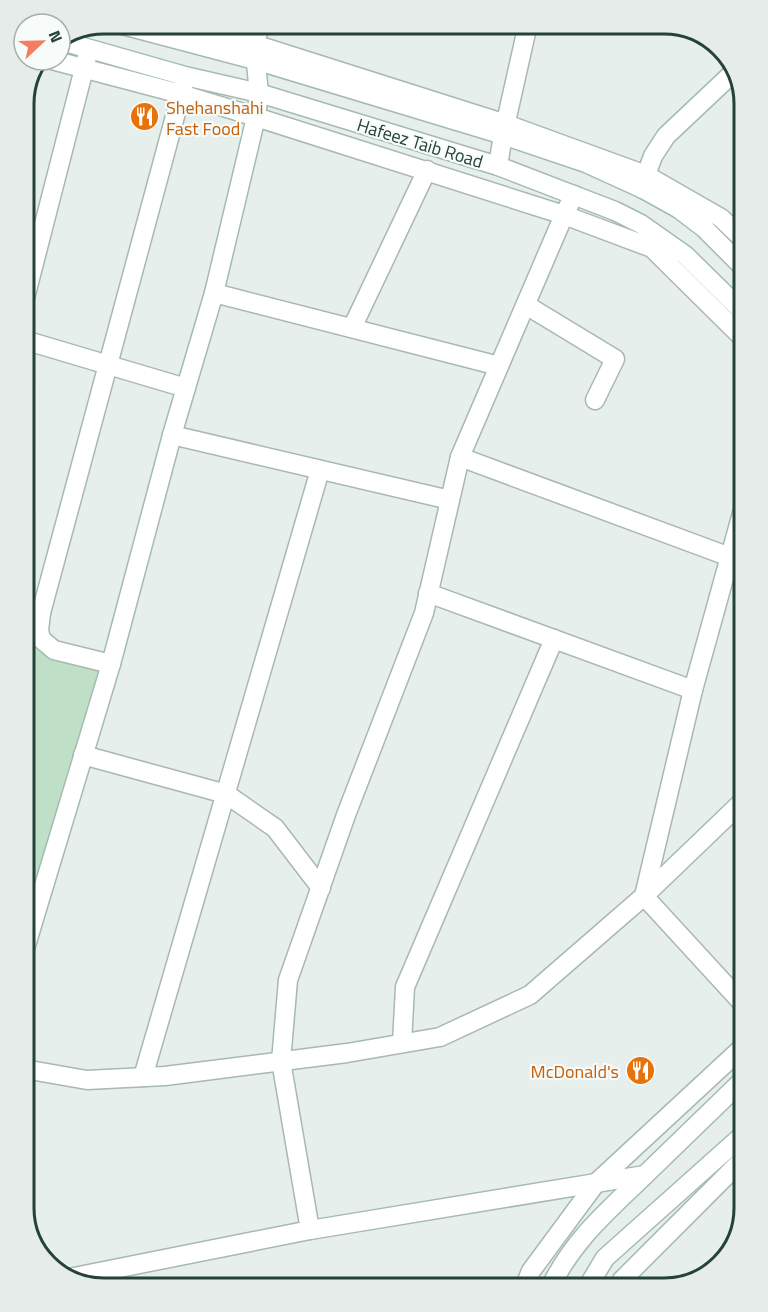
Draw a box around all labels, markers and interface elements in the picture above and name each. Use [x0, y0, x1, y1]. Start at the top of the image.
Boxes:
north arrow [12, 12, 72, 72]
text: N [43, 27, 69, 46]
place label: Shehanshahi Fast Food [166, 94, 264, 142]
restaurant icon: Shehanshahi Fast Food [129, 101, 161, 133]
street label: Hafeez Taib Road [354, 111, 486, 175]
restaurant icon: McDonald's [624, 1055, 656, 1087]
place label: McDonald's [531, 1058, 619, 1085]

